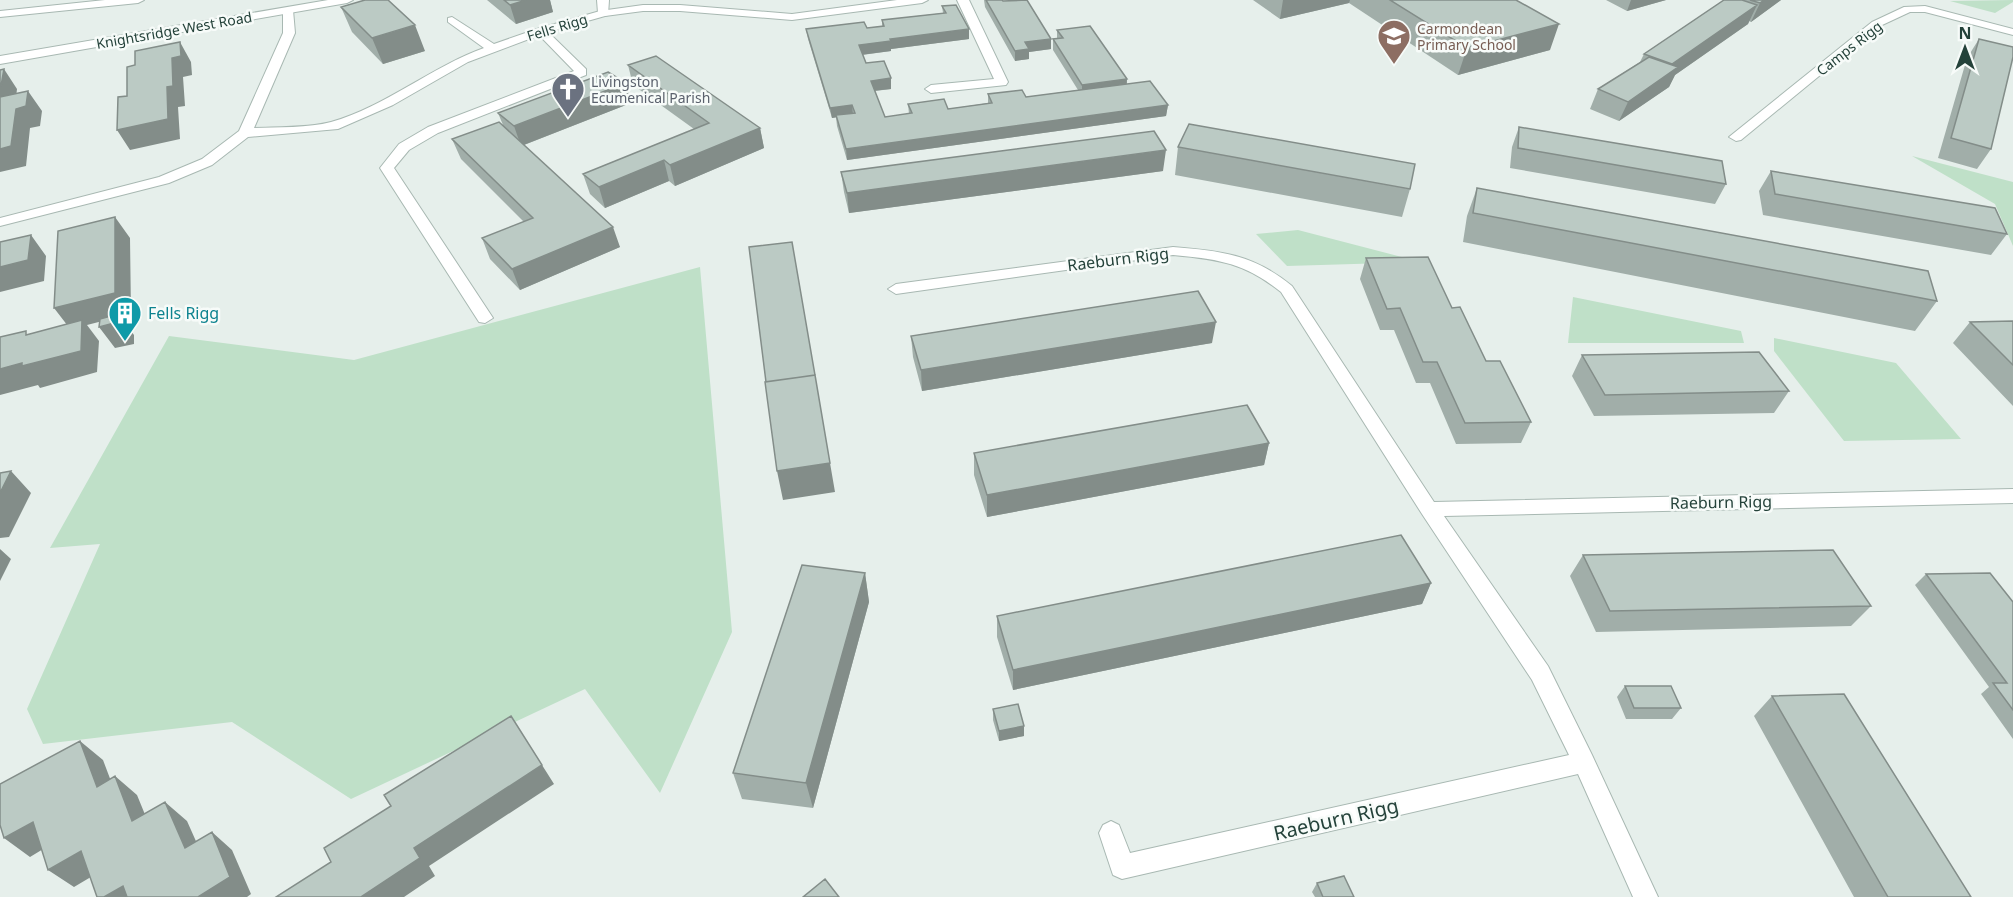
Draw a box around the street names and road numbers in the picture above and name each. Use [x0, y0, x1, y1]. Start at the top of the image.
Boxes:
street label: Knightsridge West Road [95, 7, 253, 53]
street label: Fells Rigg [524, 9, 590, 45]
street label: Camps Rigg [1812, 16, 1886, 80]
street label: Raeburn Rigg [1066, 242, 1170, 276]
street label: Raeburn Rigg [1670, 490, 1772, 514]
street label: Raeburn Rigg [1271, 791, 1401, 847]

